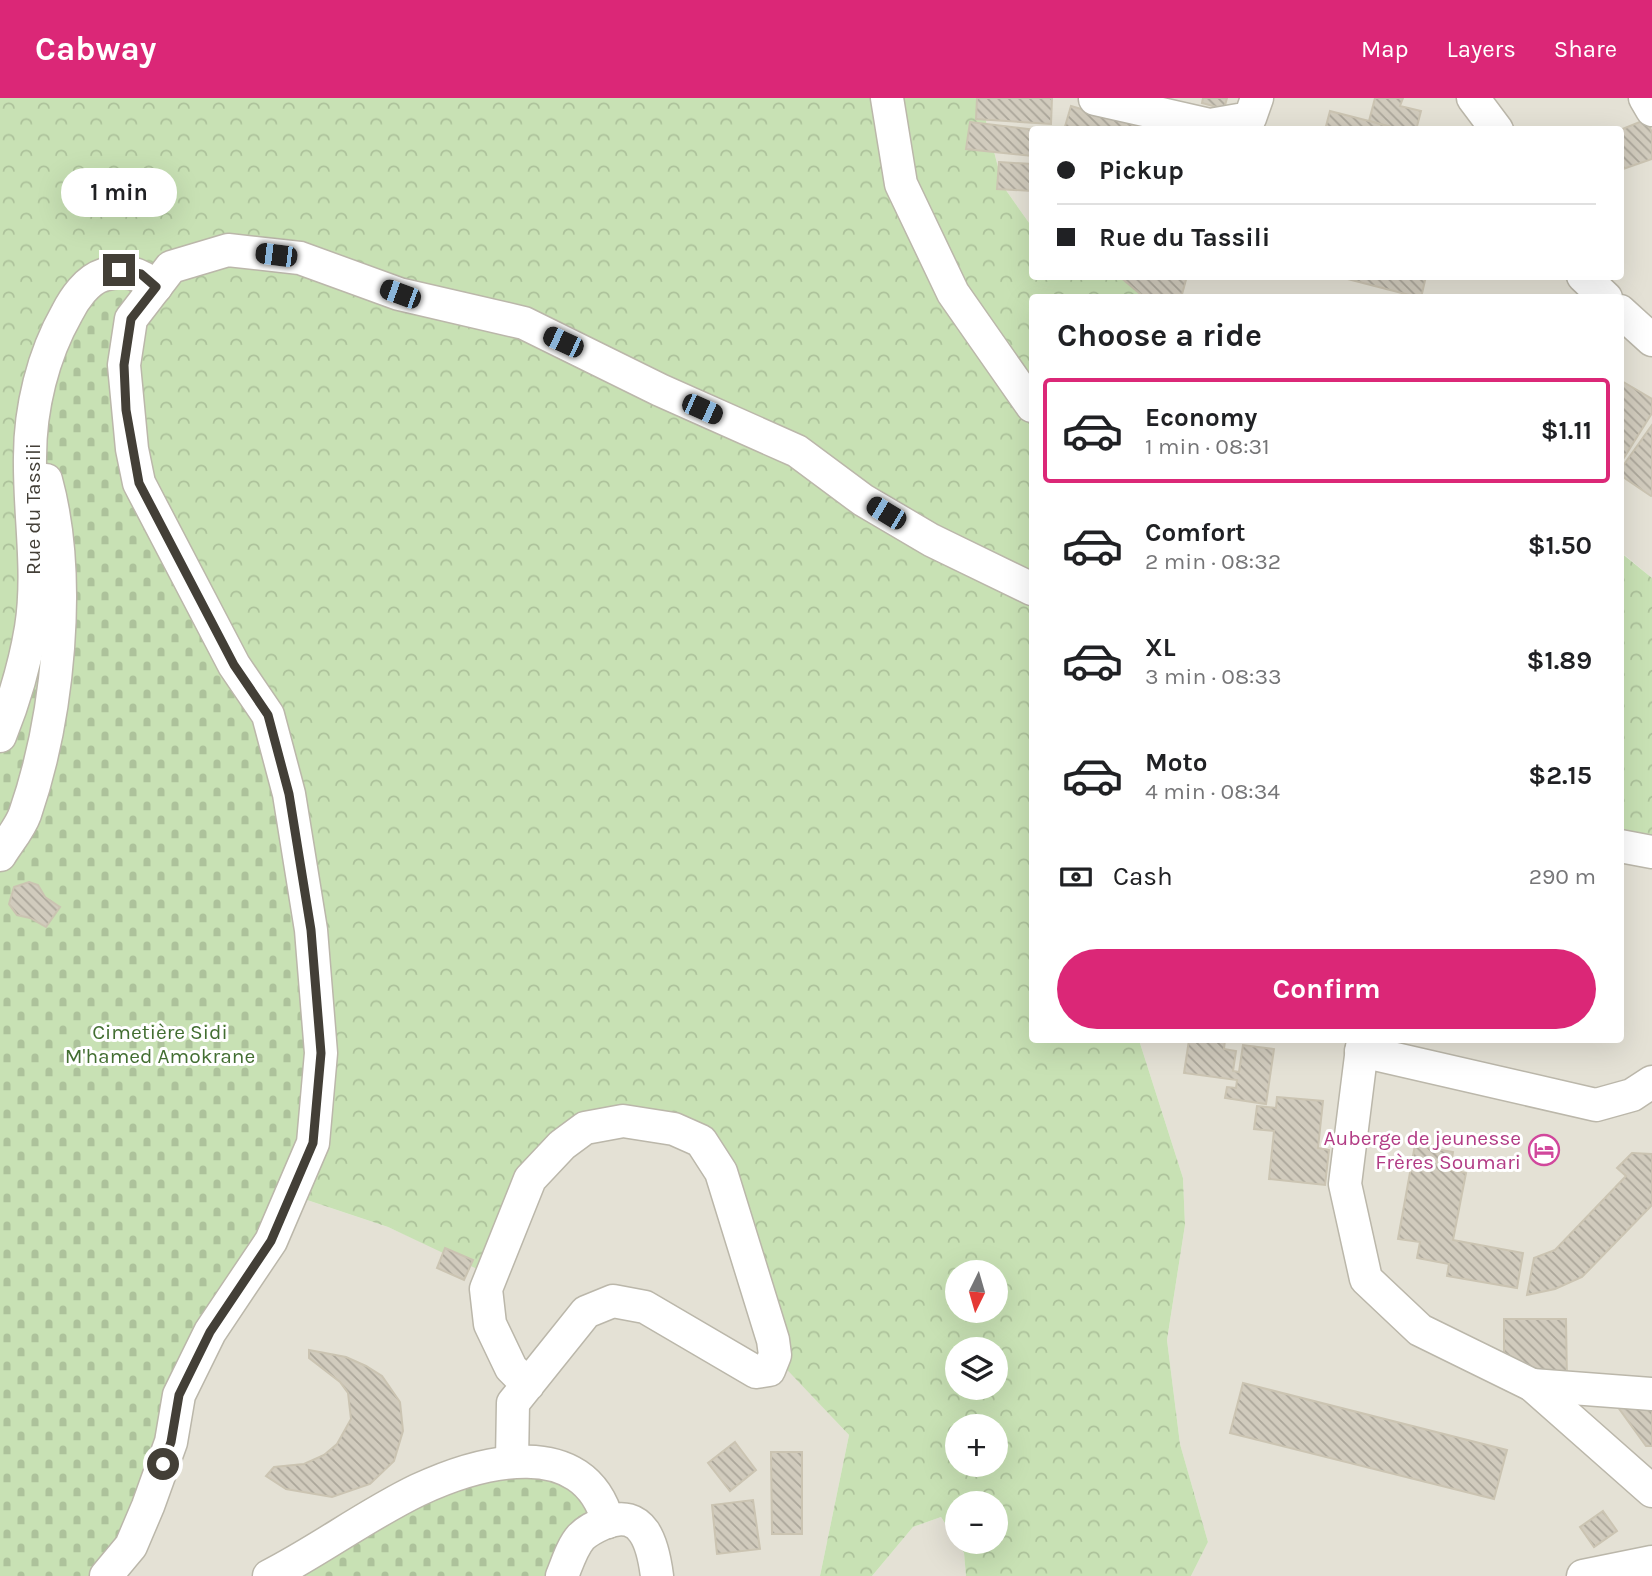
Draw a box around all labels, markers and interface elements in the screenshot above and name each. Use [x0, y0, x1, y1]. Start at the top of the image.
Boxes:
text: Cabway [35, 30, 156, 68]
text: Map [1361, 35, 1409, 63]
text: Layers [1447, 35, 1516, 63]
text: Share [1554, 35, 1617, 63]
text: Pickup [1099, 155, 1184, 186]
callout: 1 min [61, 169, 177, 218]
text: 1 min [90, 179, 148, 206]
text: Rue du Tassili [1099, 222, 1270, 253]
car [254, 242, 299, 268]
route end [103, 254, 135, 286]
car [377, 277, 424, 311]
text: Choose a ride [1057, 317, 1262, 354]
car [540, 324, 587, 360]
car [679, 391, 726, 427]
icon: car [1061, 399, 1124, 462]
text: Economy [1145, 402, 1257, 433]
text: $1.11 [1541, 415, 1592, 446]
text: 1 min · 08:31 [1145, 433, 1270, 460]
street label: Rue du Tassili [21, 443, 45, 575]
car [863, 493, 910, 533]
icon: car [1061, 514, 1124, 577]
text: Comfort [1145, 517, 1246, 548]
text: $1.50 [1528, 530, 1592, 561]
text: 2 min · 08:32 [1145, 548, 1281, 575]
icon: car [1061, 629, 1124, 692]
text: XL [1145, 632, 1176, 663]
text: $1.89 [1527, 645, 1592, 676]
text: 3 min · 08:33 [1145, 663, 1282, 690]
icon: car [1061, 744, 1124, 807]
text: Moto [1145, 747, 1207, 778]
text: $2.15 [1528, 760, 1592, 791]
text: 4 min · 08:34 [1145, 778, 1280, 805]
icon: cash [1057, 858, 1095, 896]
text: Cash [1113, 861, 1173, 892]
text: 290 m [1529, 863, 1596, 890]
button: Confirm [1057, 949, 1596, 1029]
park label: Cimetière Sidi M'hamed Amokrane [65, 1020, 255, 1068]
place label: Auberge de jeunesse Frères Soumari [1324, 1126, 1521, 1174]
hotel icon: Auberge de jeunesse Frères Soumari [1527, 1133, 1561, 1167]
north arrow [945, 1260, 1008, 1323]
map controls [945, 1260, 1008, 1554]
button: layers [945, 1337, 1008, 1400]
button: + [945, 1414, 1008, 1477]
route start [147, 1448, 179, 1480]
button: − [945, 1491, 1008, 1554]

